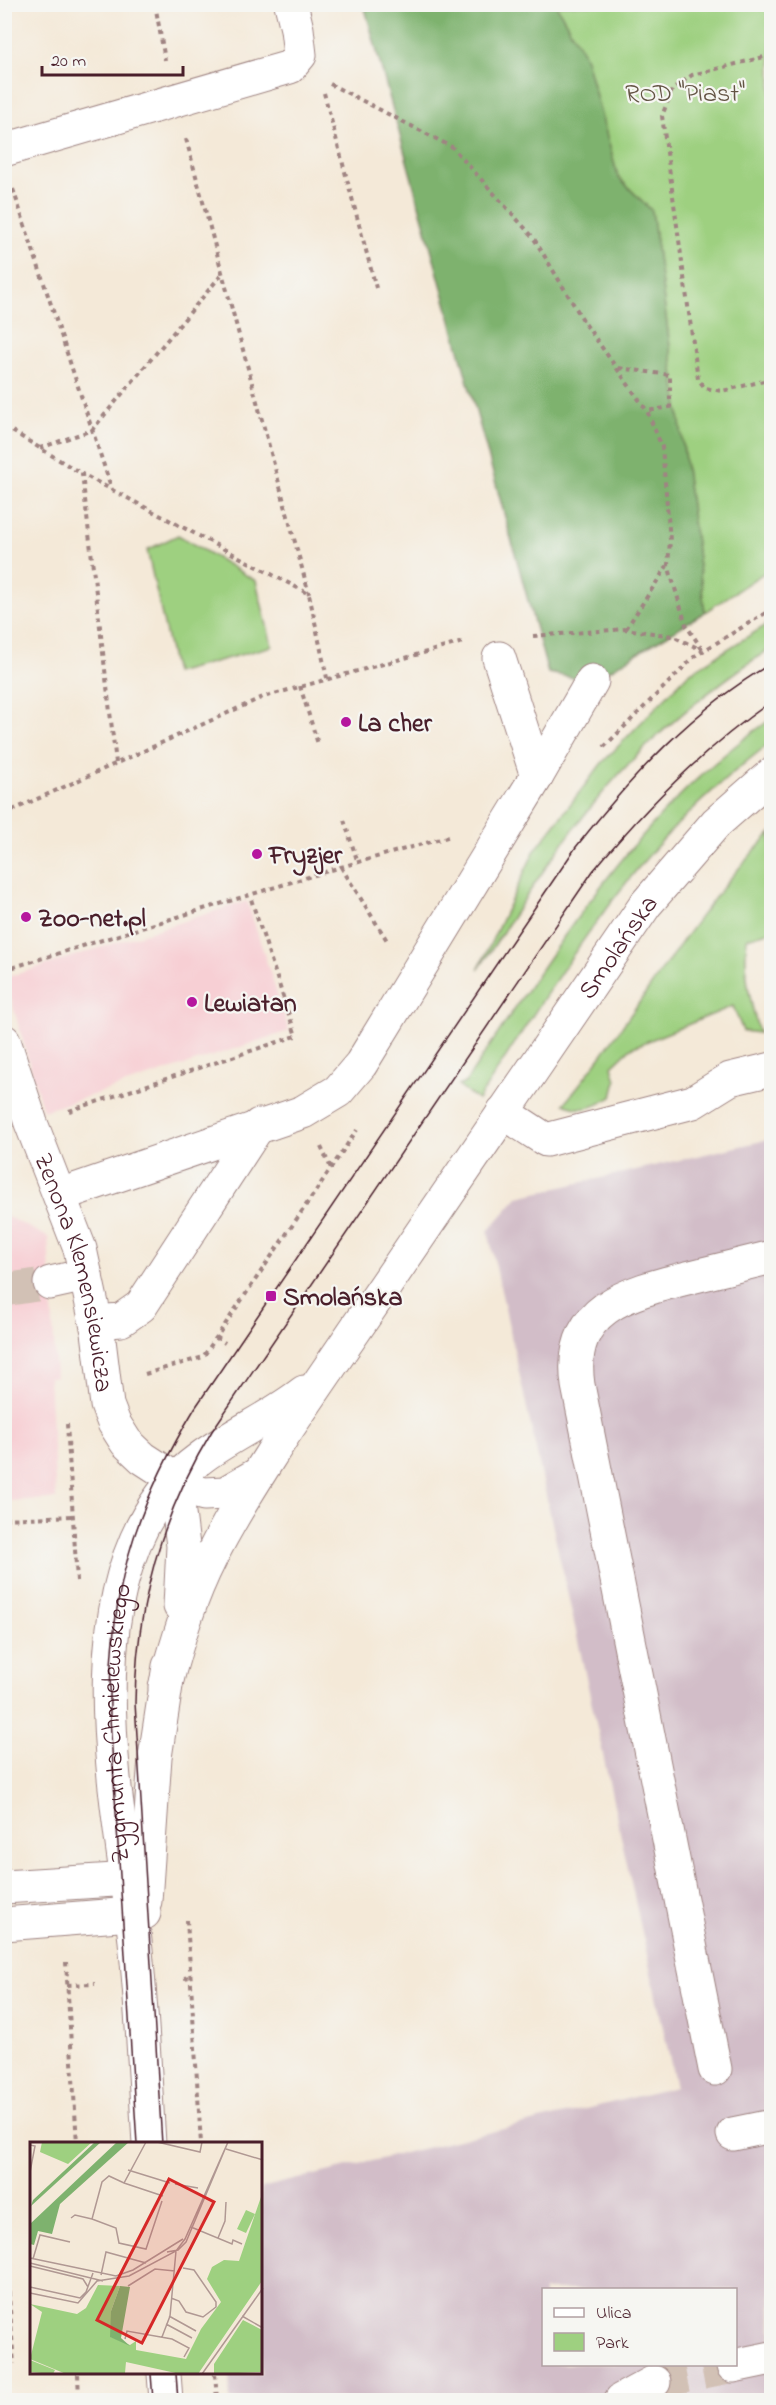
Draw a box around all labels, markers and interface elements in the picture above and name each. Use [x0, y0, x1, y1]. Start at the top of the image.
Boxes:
scale bar [42, 39, 183, 77]
text: 20 m [51, 49, 86, 75]
park label: ROD "Piast" [625, 76, 745, 114]
place label: La cher [358, 706, 433, 744]
marker: La cher [339, 715, 353, 729]
place label: Fryzjer [267, 838, 343, 876]
marker: Fryzjer [250, 847, 264, 861]
street label: Smolańska [570, 887, 668, 1008]
place label: Zoo-net.pl [38, 901, 146, 939]
marker: Zoo-net.pl [19, 910, 33, 924]
place label: Lewiatan [204, 986, 297, 1024]
marker: Lewiatan [185, 995, 199, 1009]
street label: Zenona Klemensiewicza [22, 1148, 121, 1394]
place label: Smolańska [283, 1280, 403, 1318]
marker: Smolańska [264, 1289, 278, 1303]
street label: Zygmunta Chmielewskiego [94, 1580, 143, 1864]
inset map [30, 2142, 262, 2375]
legend [542, 2288, 737, 2366]
text: Ulica [596, 2301, 631, 2327]
text: Park [596, 2331, 629, 2357]

